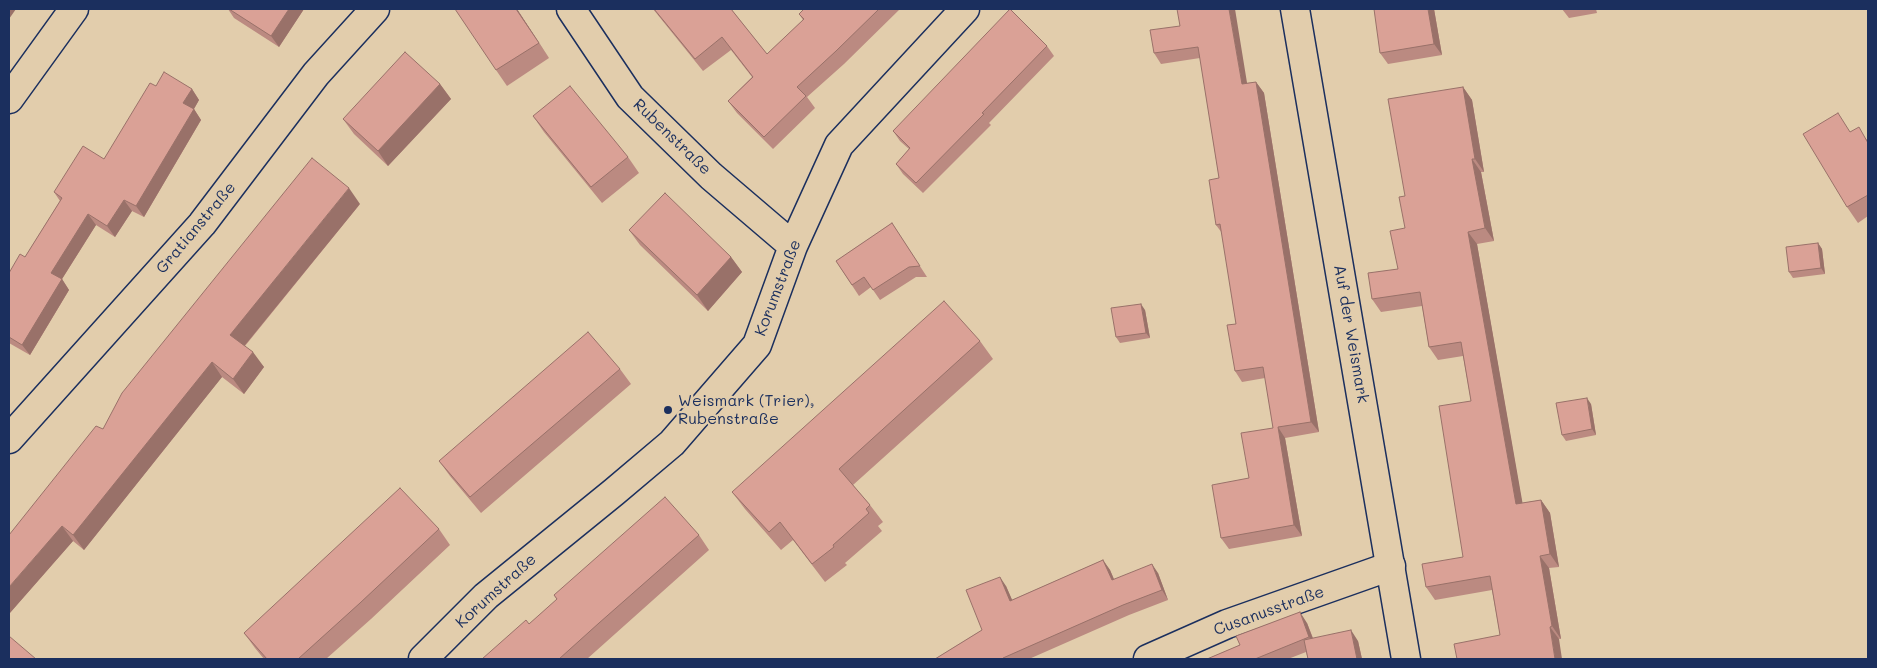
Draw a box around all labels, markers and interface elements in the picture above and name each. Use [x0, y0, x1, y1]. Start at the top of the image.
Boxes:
street label: Rubenstraße [629, 95, 715, 179]
street label: Gratianstraße [152, 178, 240, 278]
street label: Korumstraße [751, 237, 805, 339]
street label: Auf der Weismark [1329, 263, 1373, 405]
place label: Weismark (Trier), Rubenstraße [678, 391, 814, 429]
marker: Weismark (Trier), Rubenstraße [662, 404, 674, 416]
street label: Korumstraße [452, 550, 540, 632]
street label: Cusanusstraße [1211, 582, 1327, 640]

